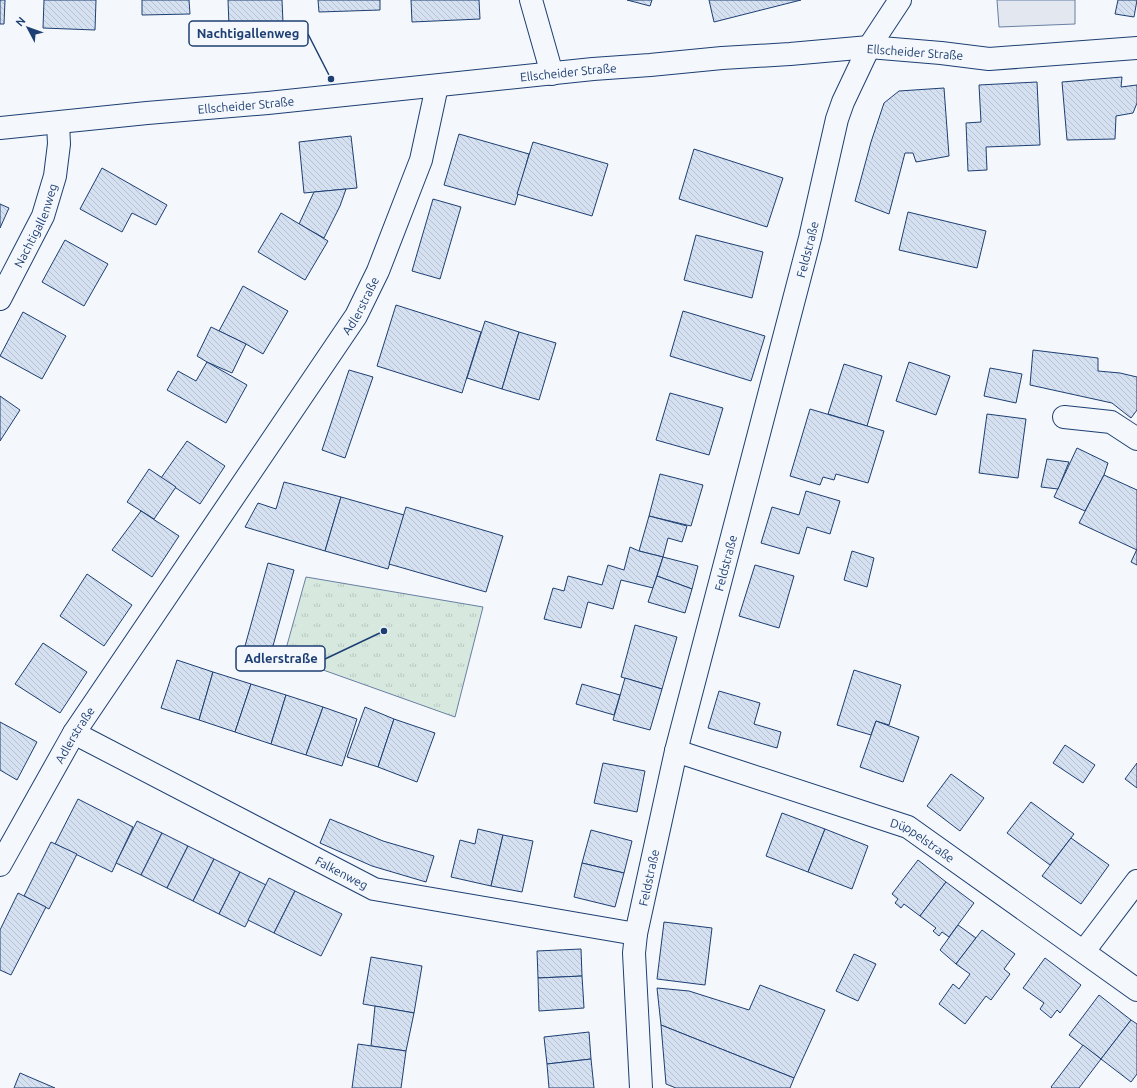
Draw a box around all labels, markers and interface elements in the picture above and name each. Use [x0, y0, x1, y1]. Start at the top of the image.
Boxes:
north arrow [8, 8, 48, 48]
text: N [13, 14, 28, 28]
callout: Nachtigallenweg [189, 21, 308, 46]
text: Nachtigallenweg [197, 26, 299, 40]
street label: Ellscheider Straße [866, 42, 964, 62]
street label: Ellscheider Straße [519, 61, 617, 83]
street label: Ellscheider Straße [197, 94, 295, 115]
street label: Nachtigallenweg [11, 182, 59, 269]
street label: Feldstraße [793, 220, 820, 279]
street label: Adlerstraße [339, 274, 381, 337]
street label: Feldstraße [712, 533, 739, 592]
callout: Adlerstraße [236, 646, 325, 671]
text: Adlerstraße [244, 651, 318, 665]
street label: Adlerstraße [52, 704, 96, 765]
street label: Düppelstraße [889, 815, 957, 865]
street label: Feldstraße [636, 848, 661, 907]
street label: Falkenweg [313, 853, 370, 891]

